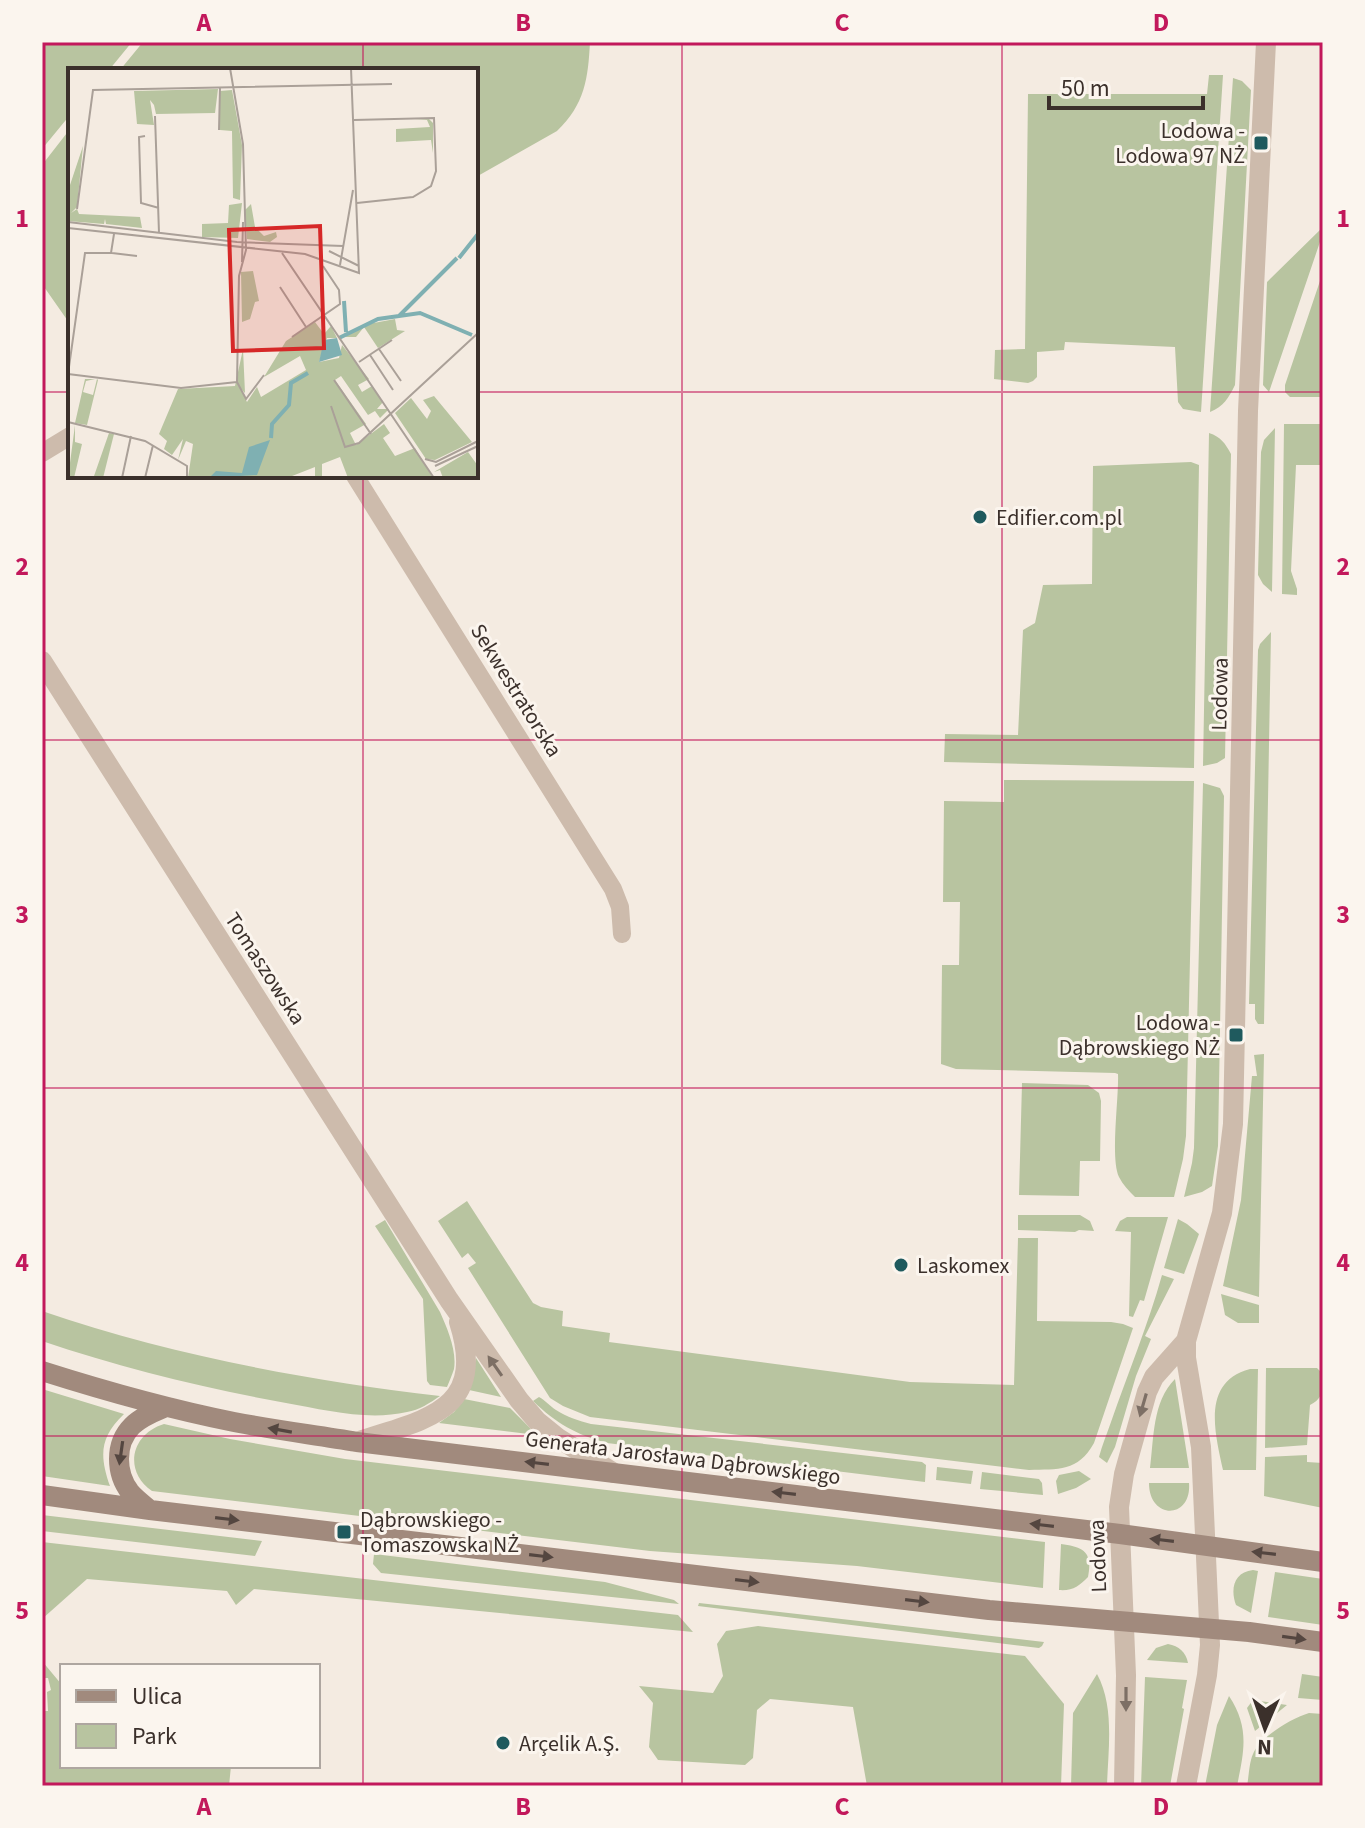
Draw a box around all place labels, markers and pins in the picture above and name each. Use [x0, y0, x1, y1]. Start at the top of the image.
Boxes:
place label: Lodowa - Lodowa 97 NŻ [1115, 115, 1245, 172]
marker: Lodowa - Lodowa 97 NŻ [1252, 134, 1270, 152]
place label: Edifier.com.pl [996, 502, 1122, 534]
marker: Edifier.com.pl [971, 508, 989, 526]
place label: Lodowa - Dąbrowskiego NŻ [1059, 1007, 1220, 1064]
marker: Lodowa - Dąbrowskiego NŻ [1227, 1026, 1245, 1044]
place label: Laskomex [917, 1250, 1009, 1282]
marker: Laskomex [892, 1256, 910, 1274]
place label: Dąbrowskiego - Tomaszowska NŻ [360, 1504, 519, 1561]
marker: Dąbrowskiego - Tomaszowska NŻ [335, 1523, 353, 1541]
place label: Arçelik A.Ş. [519, 1728, 620, 1760]
marker: Arçelik A.Ş. [494, 1734, 512, 1752]

